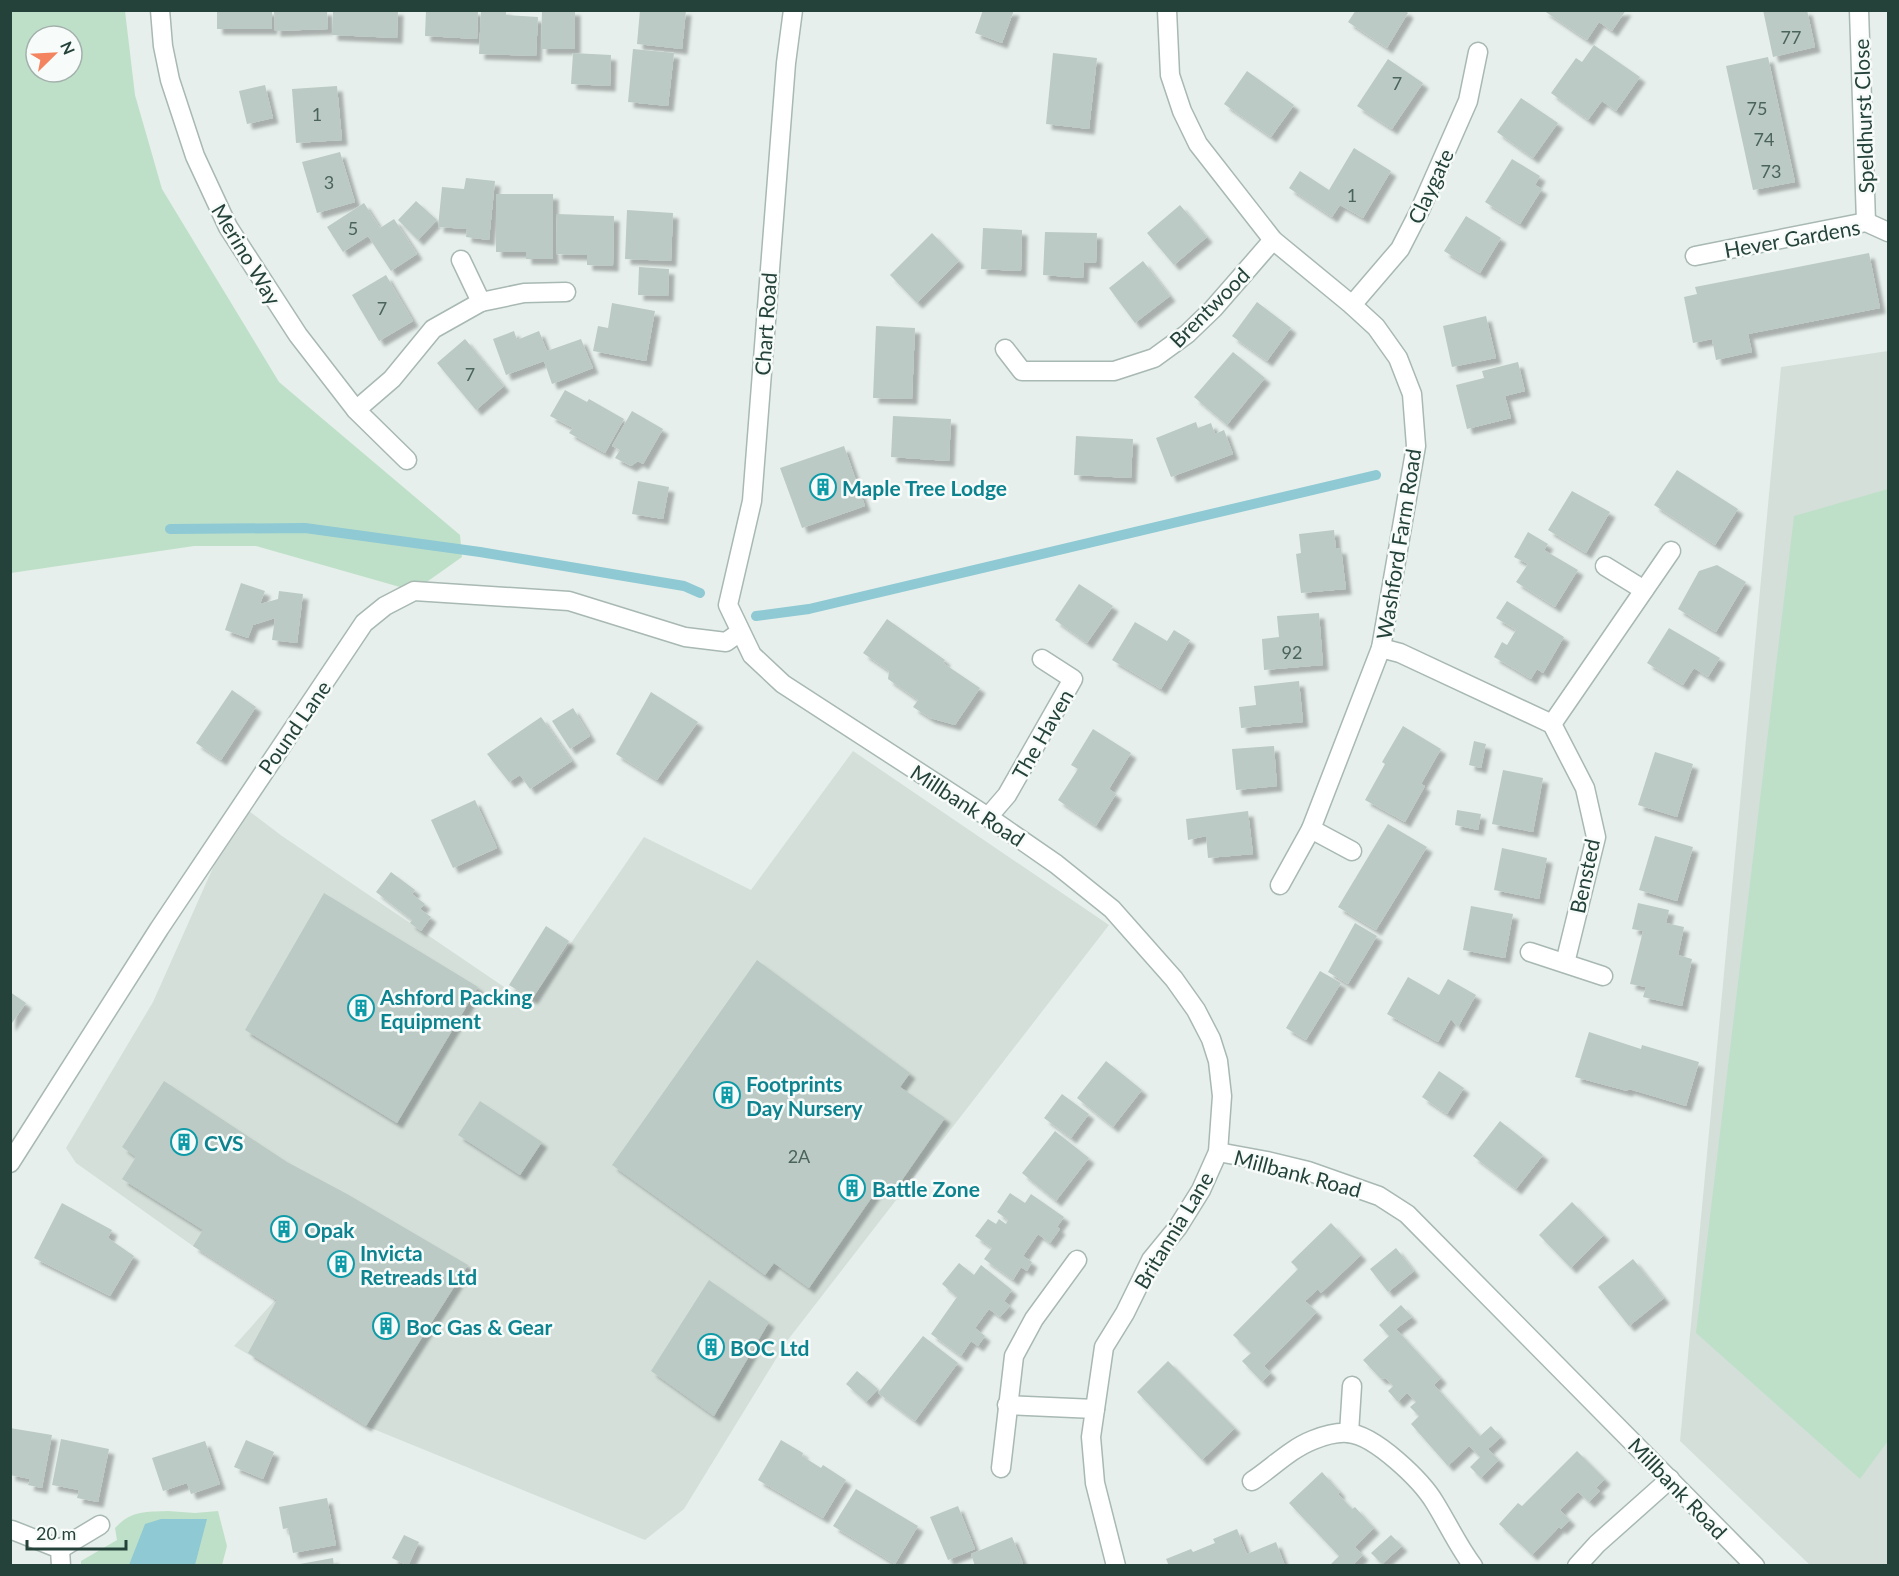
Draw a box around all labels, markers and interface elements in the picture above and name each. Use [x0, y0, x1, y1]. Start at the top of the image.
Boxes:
north arrow [24, 24, 84, 84]
house number: 77 [1781, 26, 1801, 48]
text: N [57, 38, 79, 57]
street label: Speldhurst Close [1848, 38, 1878, 194]
house number: 7 [1392, 72, 1402, 94]
house number: 75 [1747, 97, 1767, 119]
house number: 1 [312, 103, 322, 125]
house number: 74 [1754, 128, 1774, 150]
street label: Claygate [1402, 145, 1458, 227]
house number: 73 [1761, 160, 1781, 182]
house number: 3 [324, 171, 334, 193]
house number: 1 [1347, 184, 1357, 206]
street label: Merino Way [207, 199, 287, 309]
street label: Hever Gardens [1722, 214, 1862, 262]
house number: 5 [348, 217, 358, 239]
street label: Brentwood [1164, 262, 1254, 352]
street label: Chart Road [749, 272, 781, 376]
house number: 7 [377, 297, 387, 319]
house number: 7 [465, 363, 475, 385]
street label: Washford Farm Road [1371, 447, 1425, 641]
building icon: Maple Tree Lodge [808, 472, 838, 502]
place label: Maple Tree Lodge [842, 475, 1007, 500]
house number: 92 [1282, 641, 1302, 663]
street label: Pound Lane [253, 675, 335, 779]
street label: The Haven [1006, 685, 1078, 783]
street label: Millbank Road [906, 759, 1030, 851]
street label: Bensted [1564, 836, 1604, 916]
place label: Ashford Packing Equipment [379, 984, 532, 1033]
building icon: Ashford Packing Equipment [346, 993, 376, 1023]
place label: Footprints Day Nursery [746, 1071, 864, 1120]
building icon: Footprints Day Nursery [712, 1080, 742, 1110]
building icon: CVS [169, 1127, 199, 1157]
place label: CVS [204, 1130, 244, 1155]
street label: Millbank Road [1232, 1144, 1364, 1202]
house number: 2A [788, 1145, 811, 1167]
street label: Britannia Lane [1128, 1167, 1218, 1293]
building icon: Battle Zone [837, 1173, 867, 1203]
place label: Battle Zone [872, 1176, 980, 1201]
building icon: Opak [269, 1214, 299, 1244]
place label: Opak [304, 1217, 355, 1242]
place label: Invicta Retreads Ltd [360, 1240, 477, 1289]
building icon: Invicta Retreads Ltd [326, 1249, 356, 1279]
building icon: Boc Gas & Gear [371, 1311, 401, 1341]
place label: Boc Gas & Gear [406, 1314, 552, 1339]
building icon: BOC Ltd [696, 1332, 726, 1362]
place label: BOC Ltd [730, 1335, 810, 1360]
street label: Millbank Road [1624, 1432, 1732, 1544]
scale bar [27, 1513, 126, 1551]
text: 20 m [36, 1522, 76, 1544]

